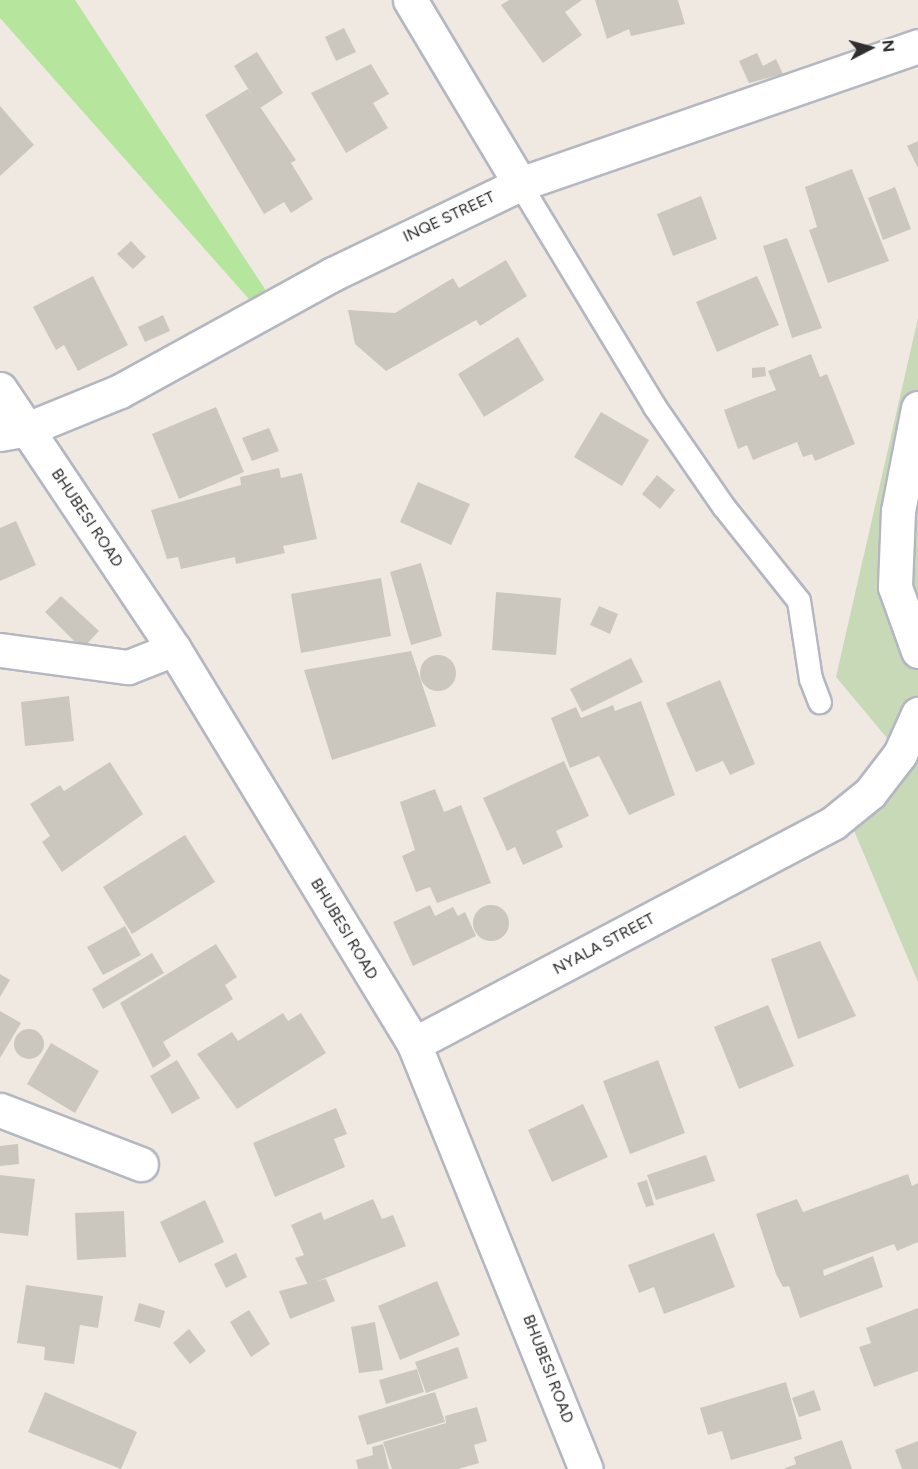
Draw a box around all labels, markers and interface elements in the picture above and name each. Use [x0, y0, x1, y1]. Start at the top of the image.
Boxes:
north arrow [840, 18, 900, 78]
text: N [878, 39, 898, 53]
street label: INQE STREET [400, 187, 498, 247]
street label: BHUBESI ROAD [47, 465, 127, 571]
street label: BHUBESI ROAD [306, 875, 382, 983]
street label: NYALA STREET [550, 909, 658, 979]
street label: BHUBESI ROAD [518, 1312, 578, 1426]

